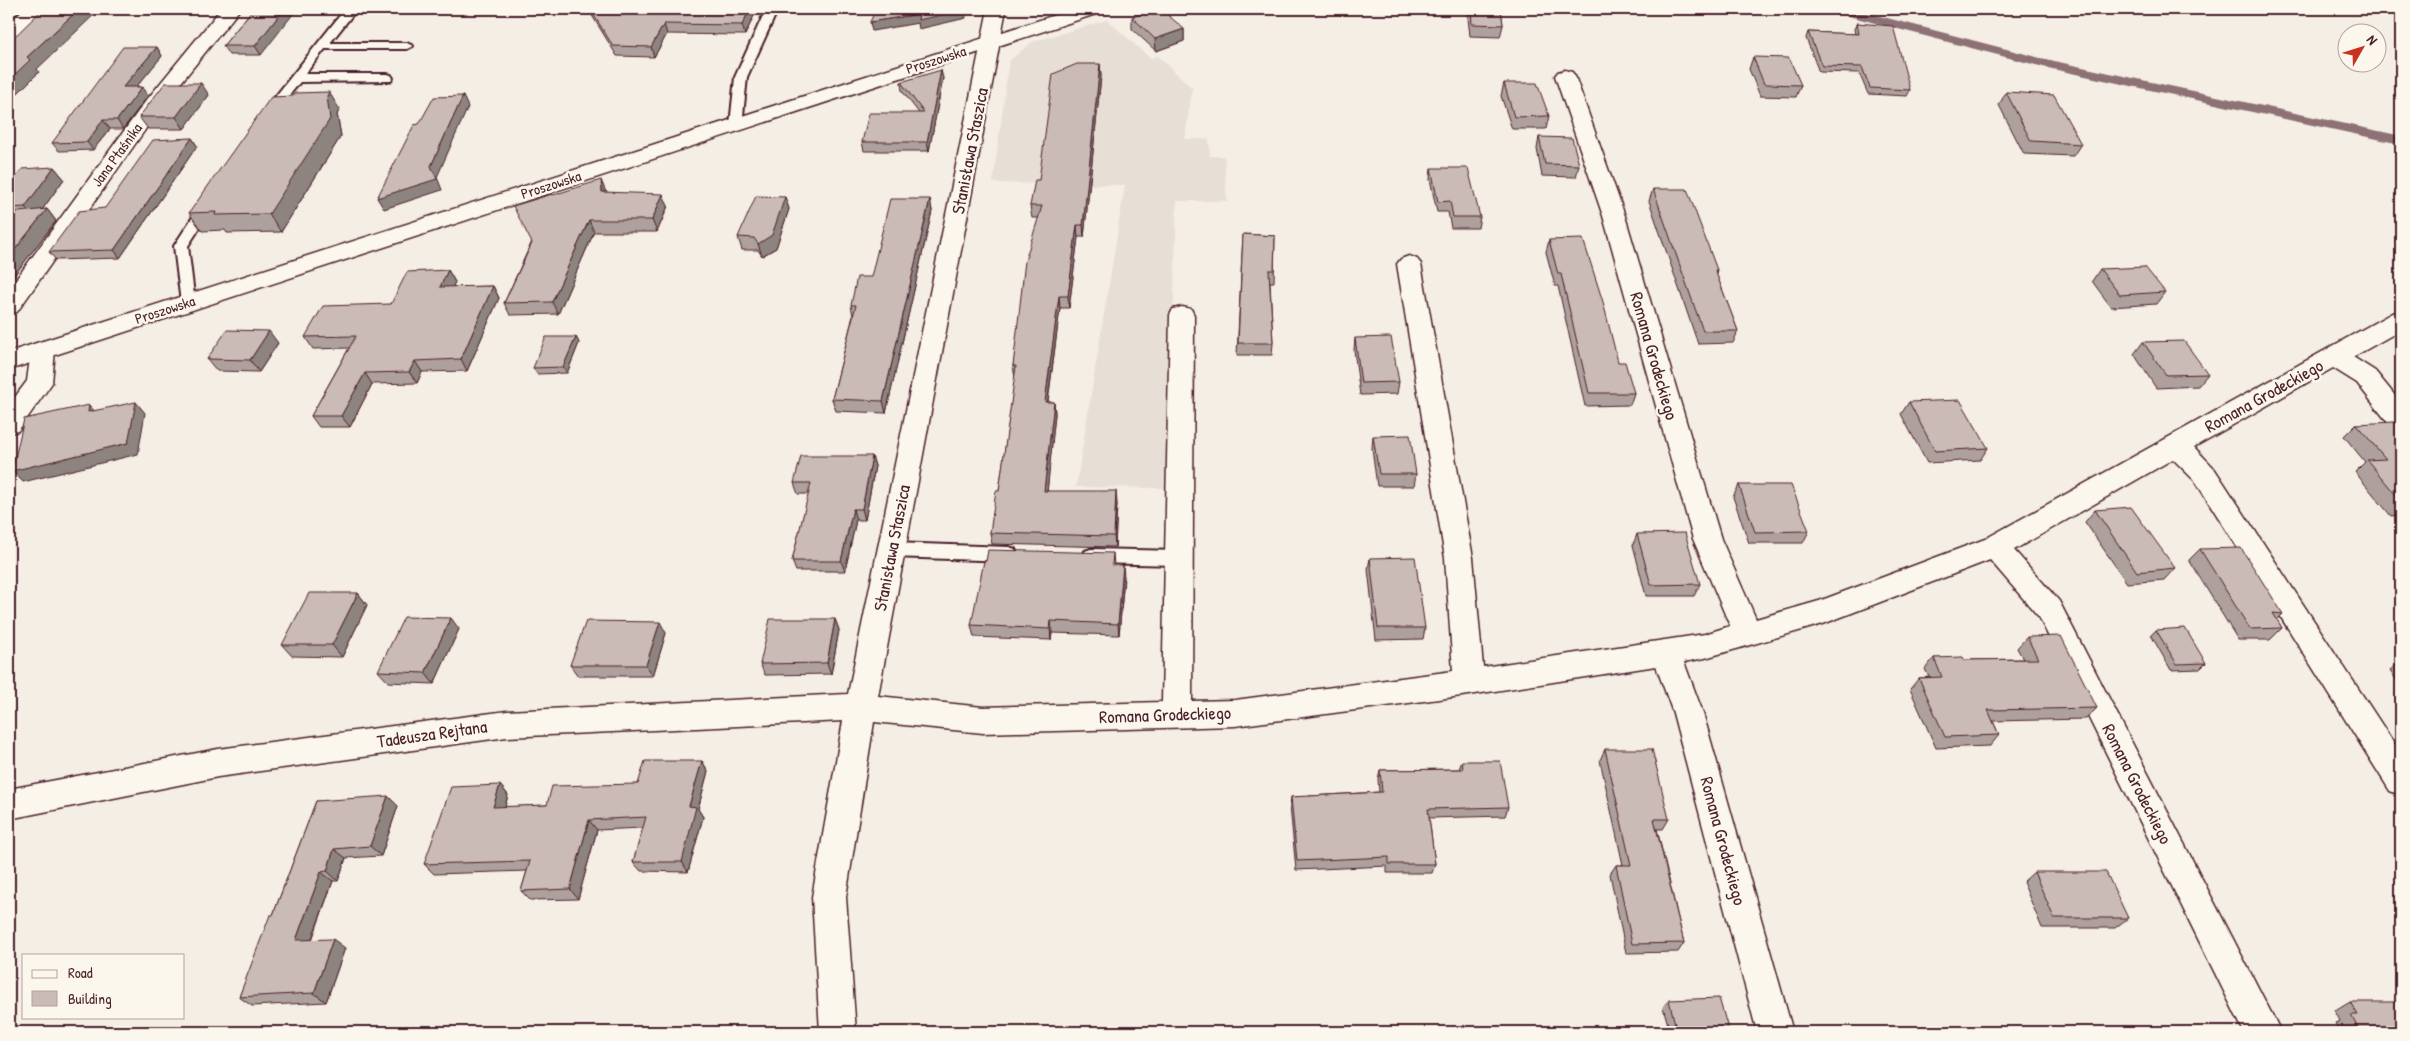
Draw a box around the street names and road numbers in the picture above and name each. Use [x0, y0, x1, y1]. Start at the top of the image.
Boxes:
street label: Proszowska [903, 40, 969, 79]
street label: Stanisława Staszica [945, 86, 994, 216]
street label: Jana Ptaśnika [86, 119, 147, 191]
street label: Proszowska [518, 165, 584, 204]
street label: Romana Grodeckiego [1624, 289, 1685, 423]
street label: Proszowska [132, 290, 198, 329]
street label: Romana Grodeckiego [2200, 353, 2328, 438]
street label: Stanisława Staszica [867, 483, 916, 613]
street label: Romana Grodeckiego [1099, 700, 1231, 729]
street label: Tadeusza Rejtana [375, 713, 488, 754]
street label: Romana Grodeckiego [2096, 719, 2179, 848]
street label: Romana Grodeckiego [1694, 774, 1753, 908]

